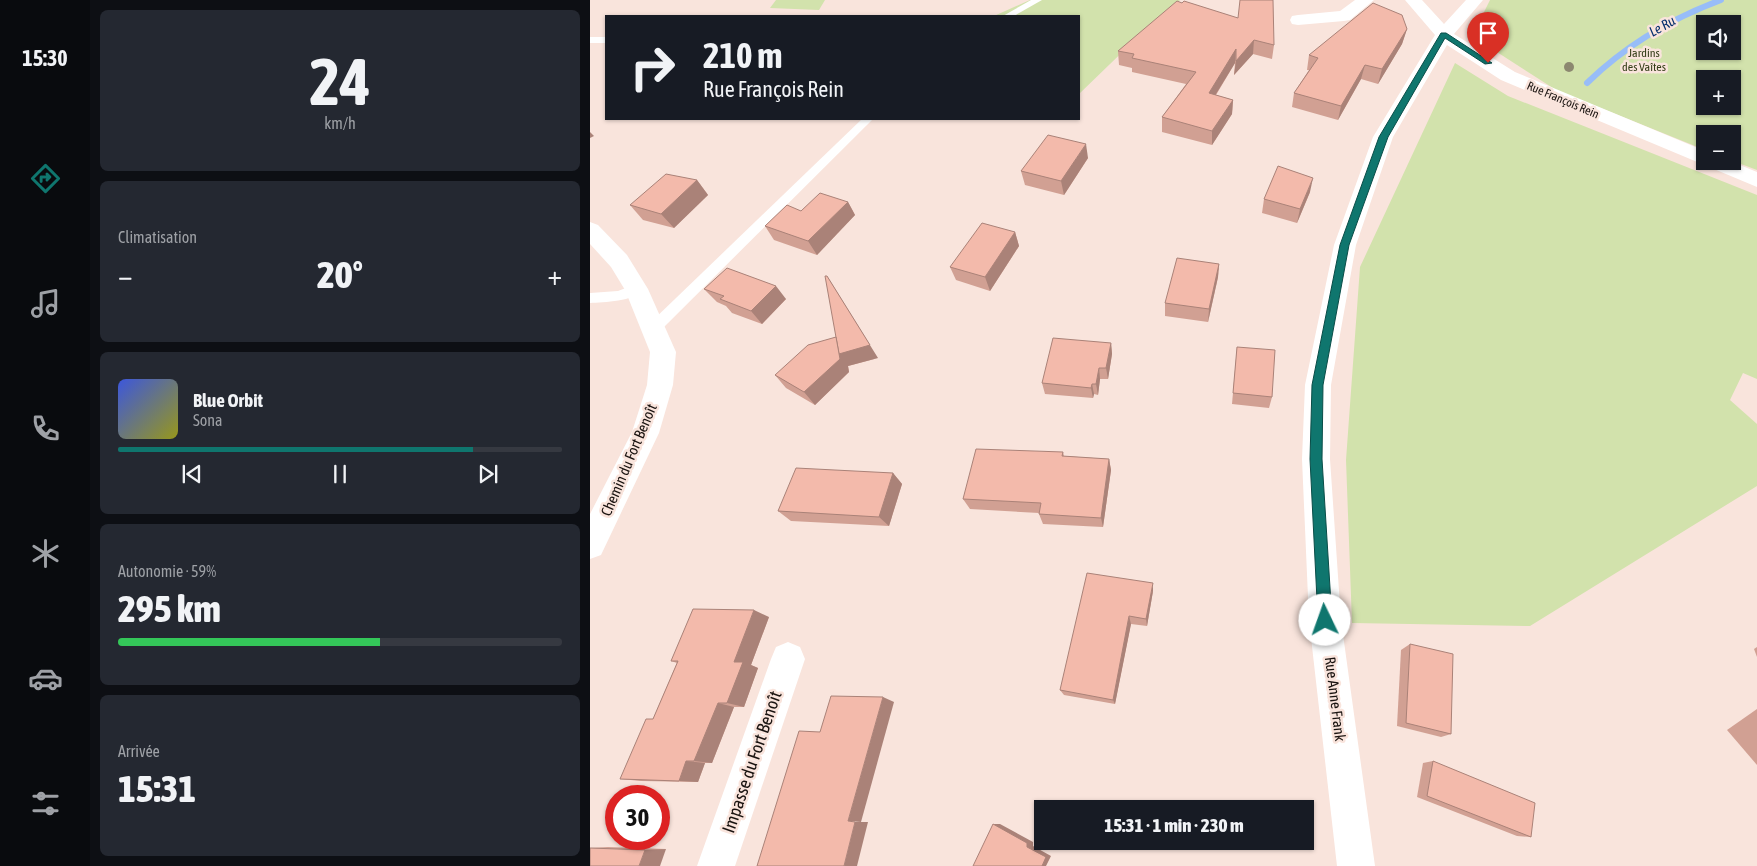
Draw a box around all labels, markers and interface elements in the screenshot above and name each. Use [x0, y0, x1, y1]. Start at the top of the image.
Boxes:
pin [1467, 12, 1509, 63]
water label: Le Ru [1646, 12, 1678, 40]
map controls [1696, 15, 1741, 170]
button: sound [1696, 15, 1741, 60]
icon: arrive [1474, 19, 1502, 47]
icon: right [620, 35, 685, 100]
text: 210 m [703, 35, 782, 75]
text: 24 [309, 44, 371, 119]
text: 15:30 [22, 45, 68, 71]
park label: Jardins des Vaîtes [1622, 46, 1666, 74]
button: + [1696, 70, 1741, 115]
text: Rue François Rein [703, 76, 844, 102]
street label: Rue François Rein [1525, 79, 1601, 121]
text: km/h [324, 114, 356, 132]
button: − [1696, 125, 1741, 170]
icon: directions [28, 161, 63, 196]
text: Climatisation [118, 228, 197, 246]
text: 20° [317, 253, 363, 296]
text: − [118, 259, 133, 291]
text: + [547, 259, 562, 291]
icon: music [28, 286, 63, 321]
text: Blue Orbit [193, 389, 263, 411]
street label: Chemin du Fort Benoît [597, 401, 660, 518]
icon: phone [28, 411, 63, 446]
text: Sona [193, 411, 222, 429]
icon: previous [178, 460, 206, 488]
icon: pause [326, 460, 354, 488]
icon: next [474, 460, 502, 488]
icon: climate [28, 536, 63, 571]
text: Autonomie · 59% [118, 562, 216, 580]
text: 295 km [118, 587, 221, 630]
position arrow [1298, 593, 1350, 645]
street label: Rue Anne Frank [1322, 656, 1349, 743]
icon: car [28, 661, 63, 696]
street label: Impasse du Fort Benoît [717, 688, 786, 836]
text: Arrivée [118, 742, 160, 760]
text: 15:31 [118, 767, 196, 810]
speed limit sign: 30 [605, 785, 670, 850]
icon: filters [28, 786, 63, 821]
text: 15:31 · 1 min · 230 m [1104, 814, 1244, 836]

